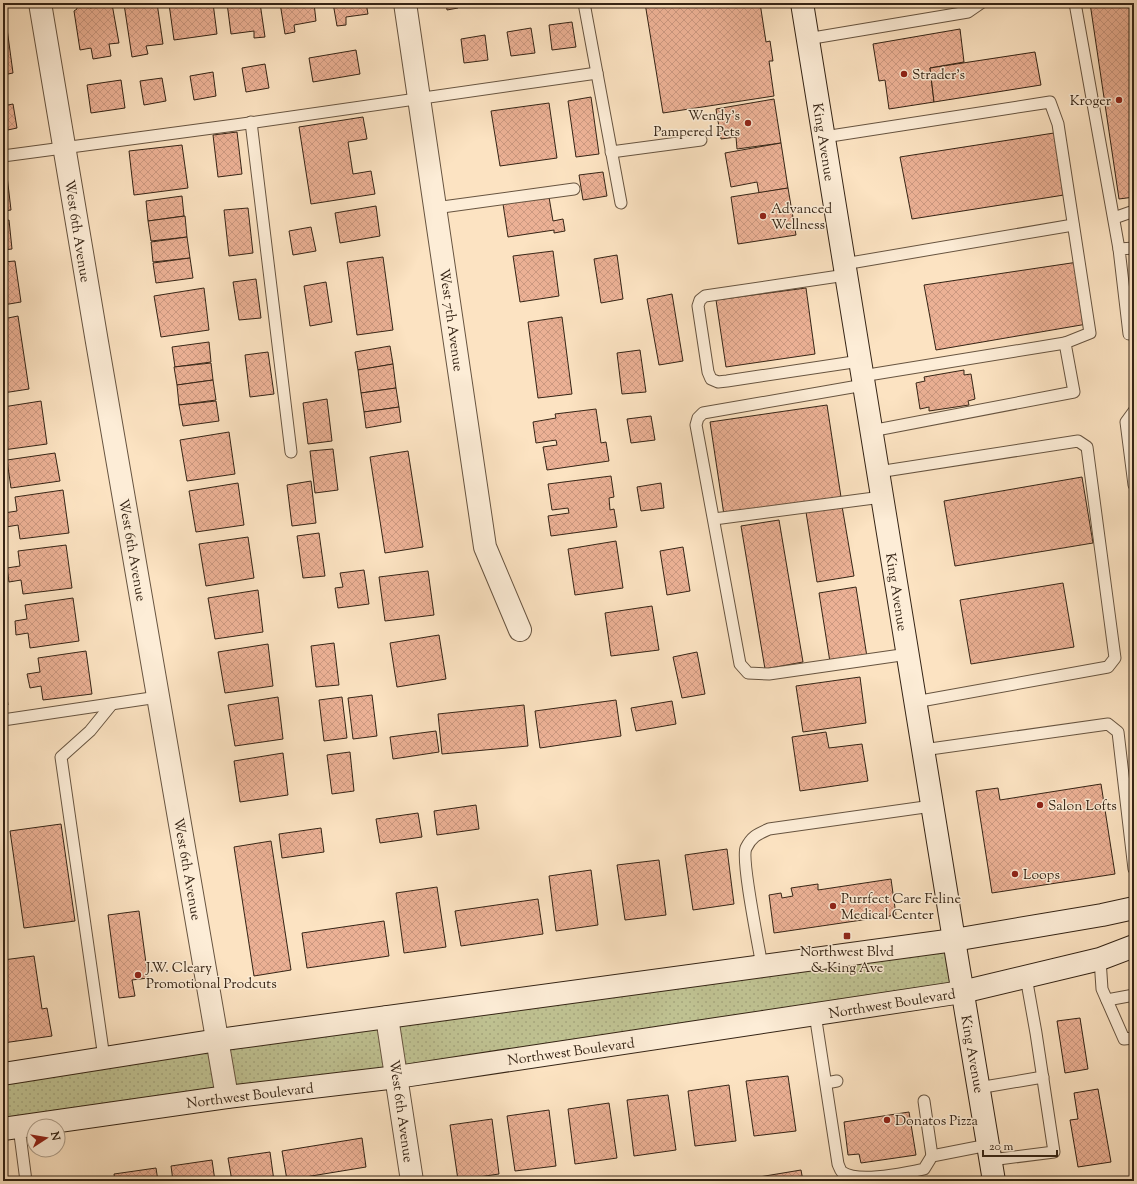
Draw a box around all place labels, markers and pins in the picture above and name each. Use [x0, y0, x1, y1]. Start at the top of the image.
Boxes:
place label: Strader's [912, 66, 965, 86]
marker: Strader's [899, 69, 909, 79]
place label: Kroger [1070, 92, 1112, 112]
marker: Kroger [1114, 95, 1124, 105]
place label: Wendy's Pampered Pets [653, 107, 740, 143]
marker: Wendy's Pampered Pets [743, 118, 753, 128]
place label: Advanced Wellness [771, 200, 832, 236]
marker: Advanced Wellness [758, 211, 768, 221]
place label: Salon Lofts [1048, 797, 1117, 817]
marker: Salon Lofts [1035, 800, 1045, 810]
place label: Loops [1023, 866, 1060, 886]
marker: Loops [1010, 869, 1020, 879]
place label: Purrfect Care Feline Medical Center [841, 890, 961, 926]
marker: Purrfect Care Feline Medical Center [828, 901, 838, 911]
marker: Northwest Blvd & King Ave [842, 931, 852, 941]
place label: Northwest Blvd & King Ave [800, 943, 894, 979]
place label: J.W. Cleary Promotional Prodcuts [145, 959, 277, 995]
marker: J.W. Cleary Promotional Prodcuts [133, 970, 143, 980]
place label: Donatos Pizza [895, 1112, 979, 1132]
marker: Donatos Pizza [882, 1115, 892, 1125]

